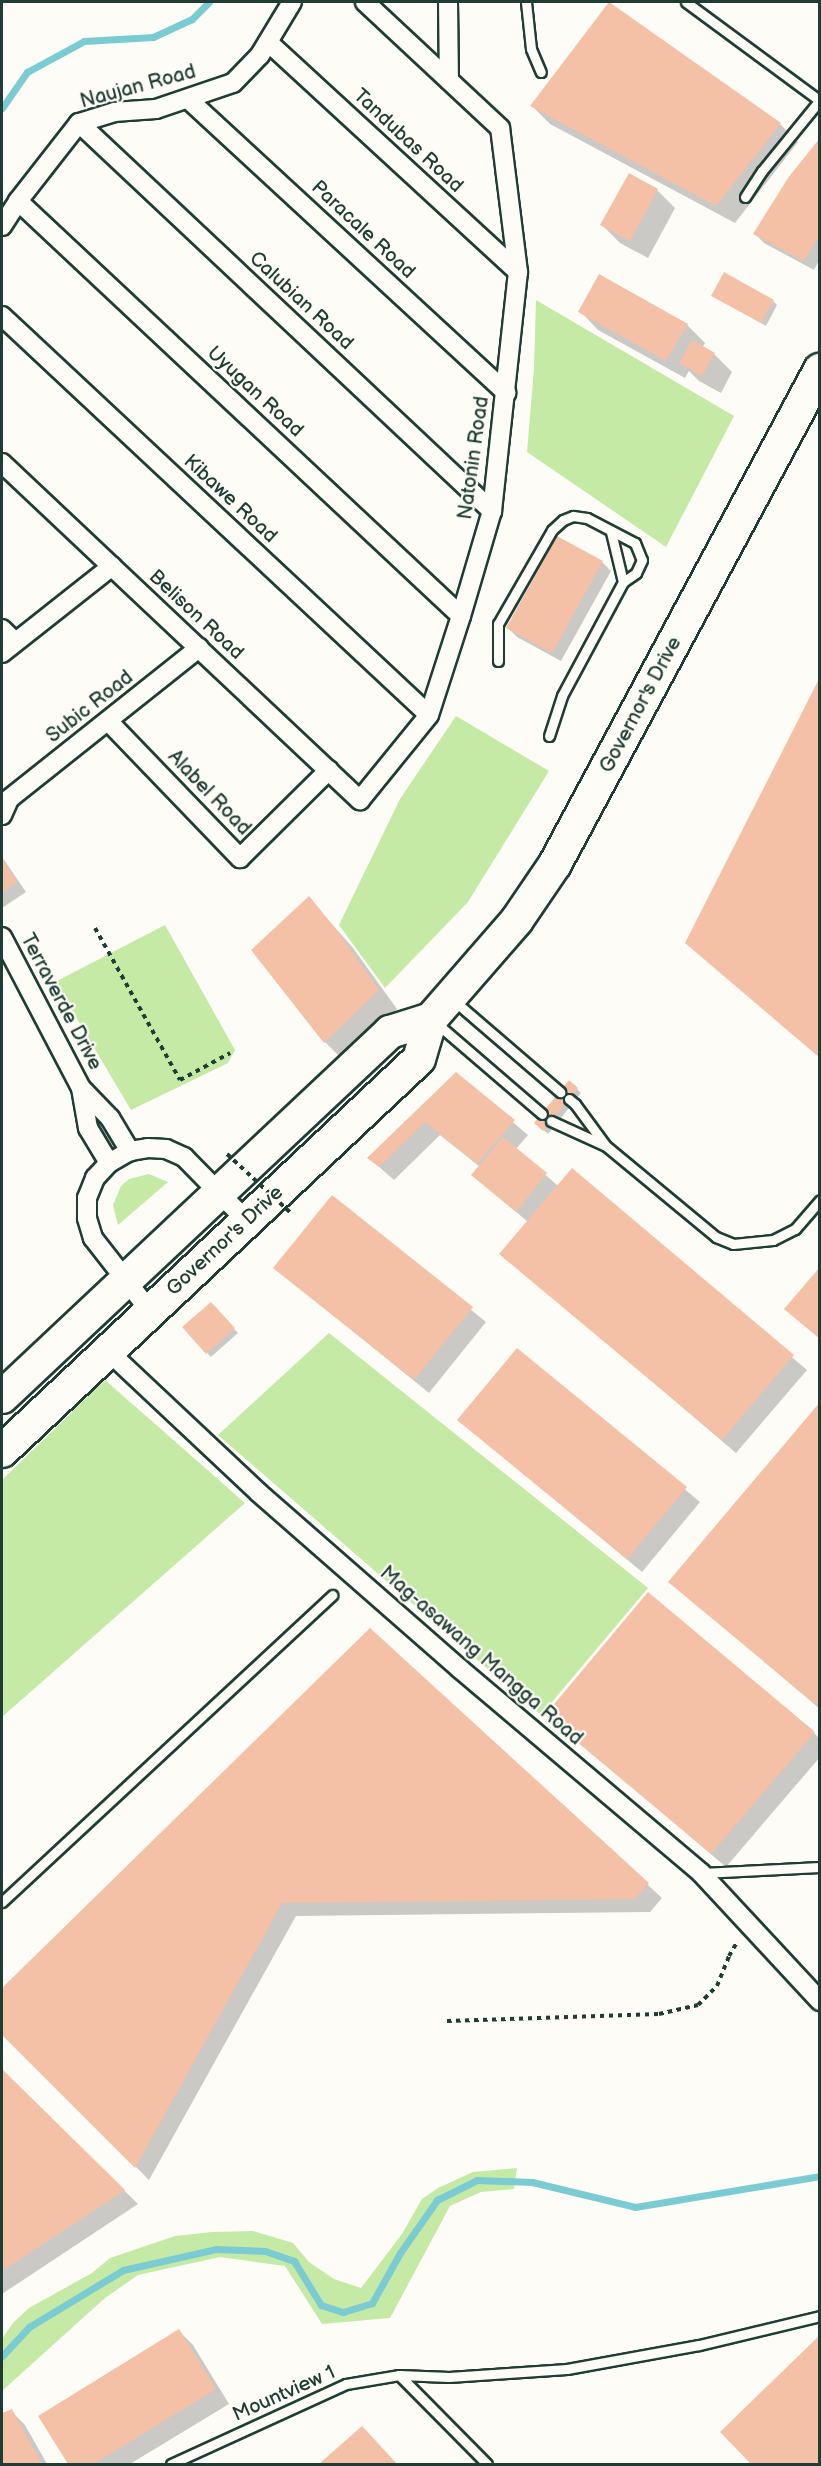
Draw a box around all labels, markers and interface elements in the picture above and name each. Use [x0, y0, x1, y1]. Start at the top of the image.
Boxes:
street label: Naujan Road [78, 60, 198, 114]
street label: Tandubas Road [348, 84, 468, 198]
street label: Paracale Road [306, 176, 420, 284]
street label: Calubian Road [244, 247, 358, 355]
street label: Uyugan Road [202, 341, 308, 443]
street label: Natonin Road [453, 395, 495, 521]
street label: Kibawe Road [178, 450, 282, 548]
street label: Belison Road [144, 565, 248, 665]
street label: Governor's Drive [595, 633, 687, 777]
street label: Subic Road [42, 666, 138, 748]
street label: Alabel Road [162, 745, 256, 841]
street label: Terraverde Drive [15, 930, 107, 1074]
street label: Governor's Drive [162, 1181, 288, 1301]
street label: Mag-asawang Mangga Road [375, 1561, 587, 1751]
street label: Mountview 1 [229, 2361, 339, 2427]

